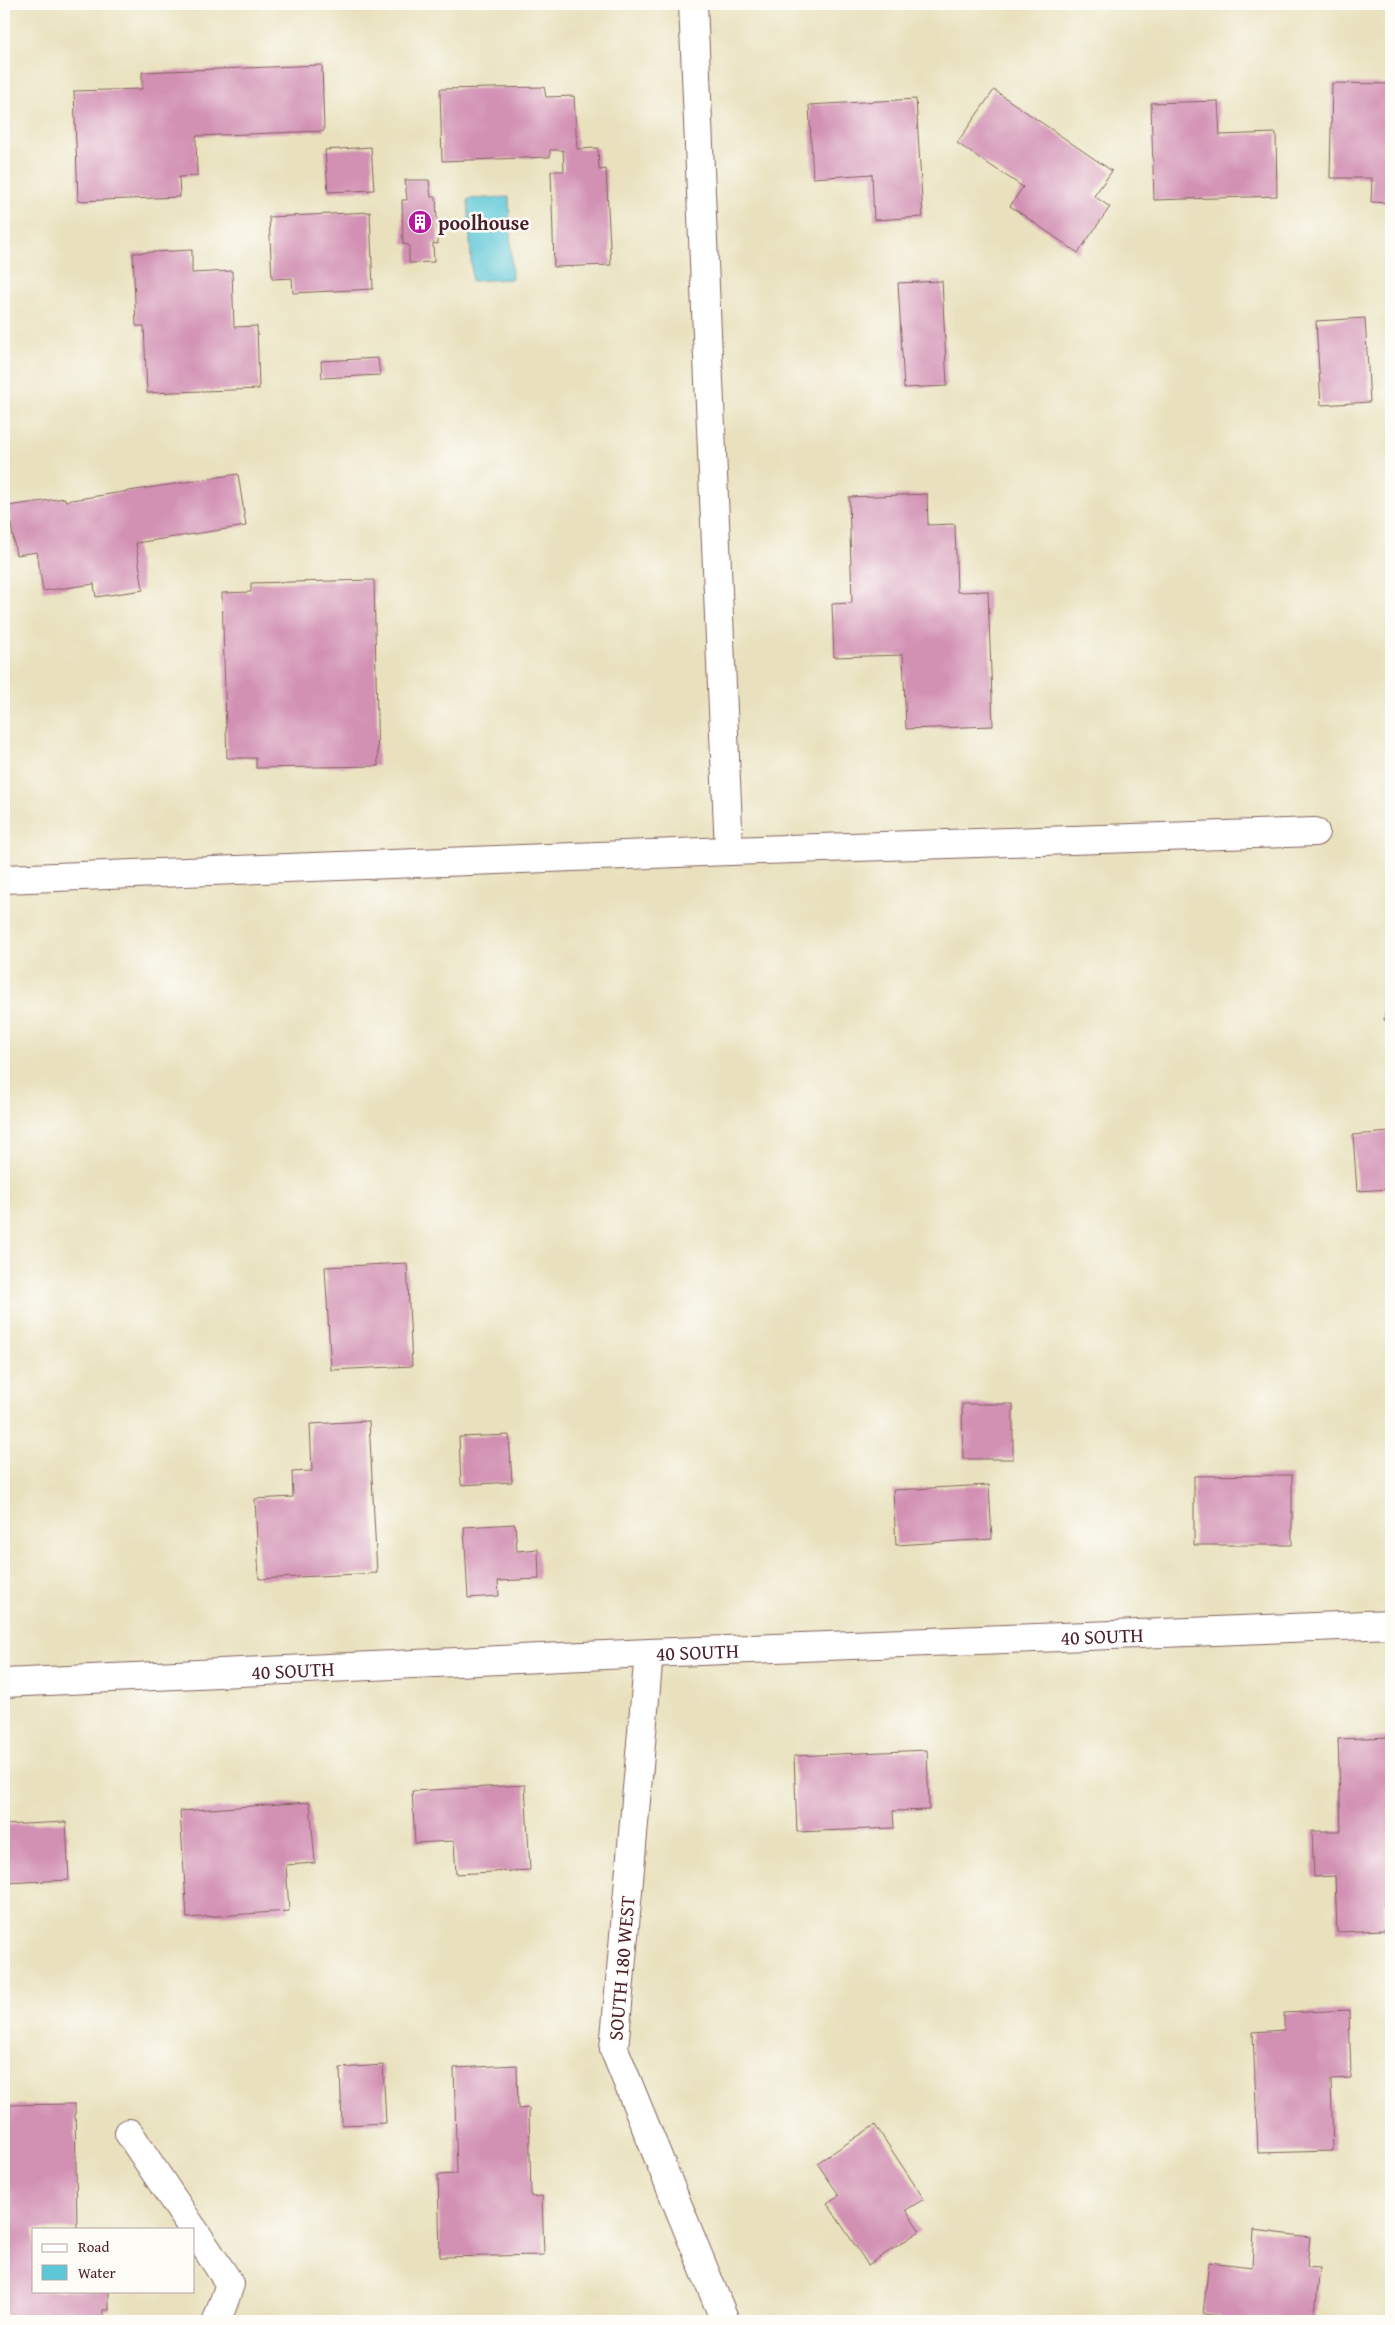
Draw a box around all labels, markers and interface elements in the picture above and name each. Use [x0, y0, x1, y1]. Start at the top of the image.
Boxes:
place label: poolhouse [438, 208, 529, 237]
building icon: poolhouse [407, 209, 433, 235]
street label: 40 SOUTH [1060, 1619, 1144, 1651]
street label: 40 SOUTH [655, 1635, 739, 1667]
street label: 40 SOUTH [250, 1653, 335, 1686]
street label: SOUTH 180 WEST [600, 1894, 642, 2042]
legend [32, 2228, 195, 2292]
text: Road [78, 2236, 109, 2257]
text: Water [78, 2262, 116, 2283]

